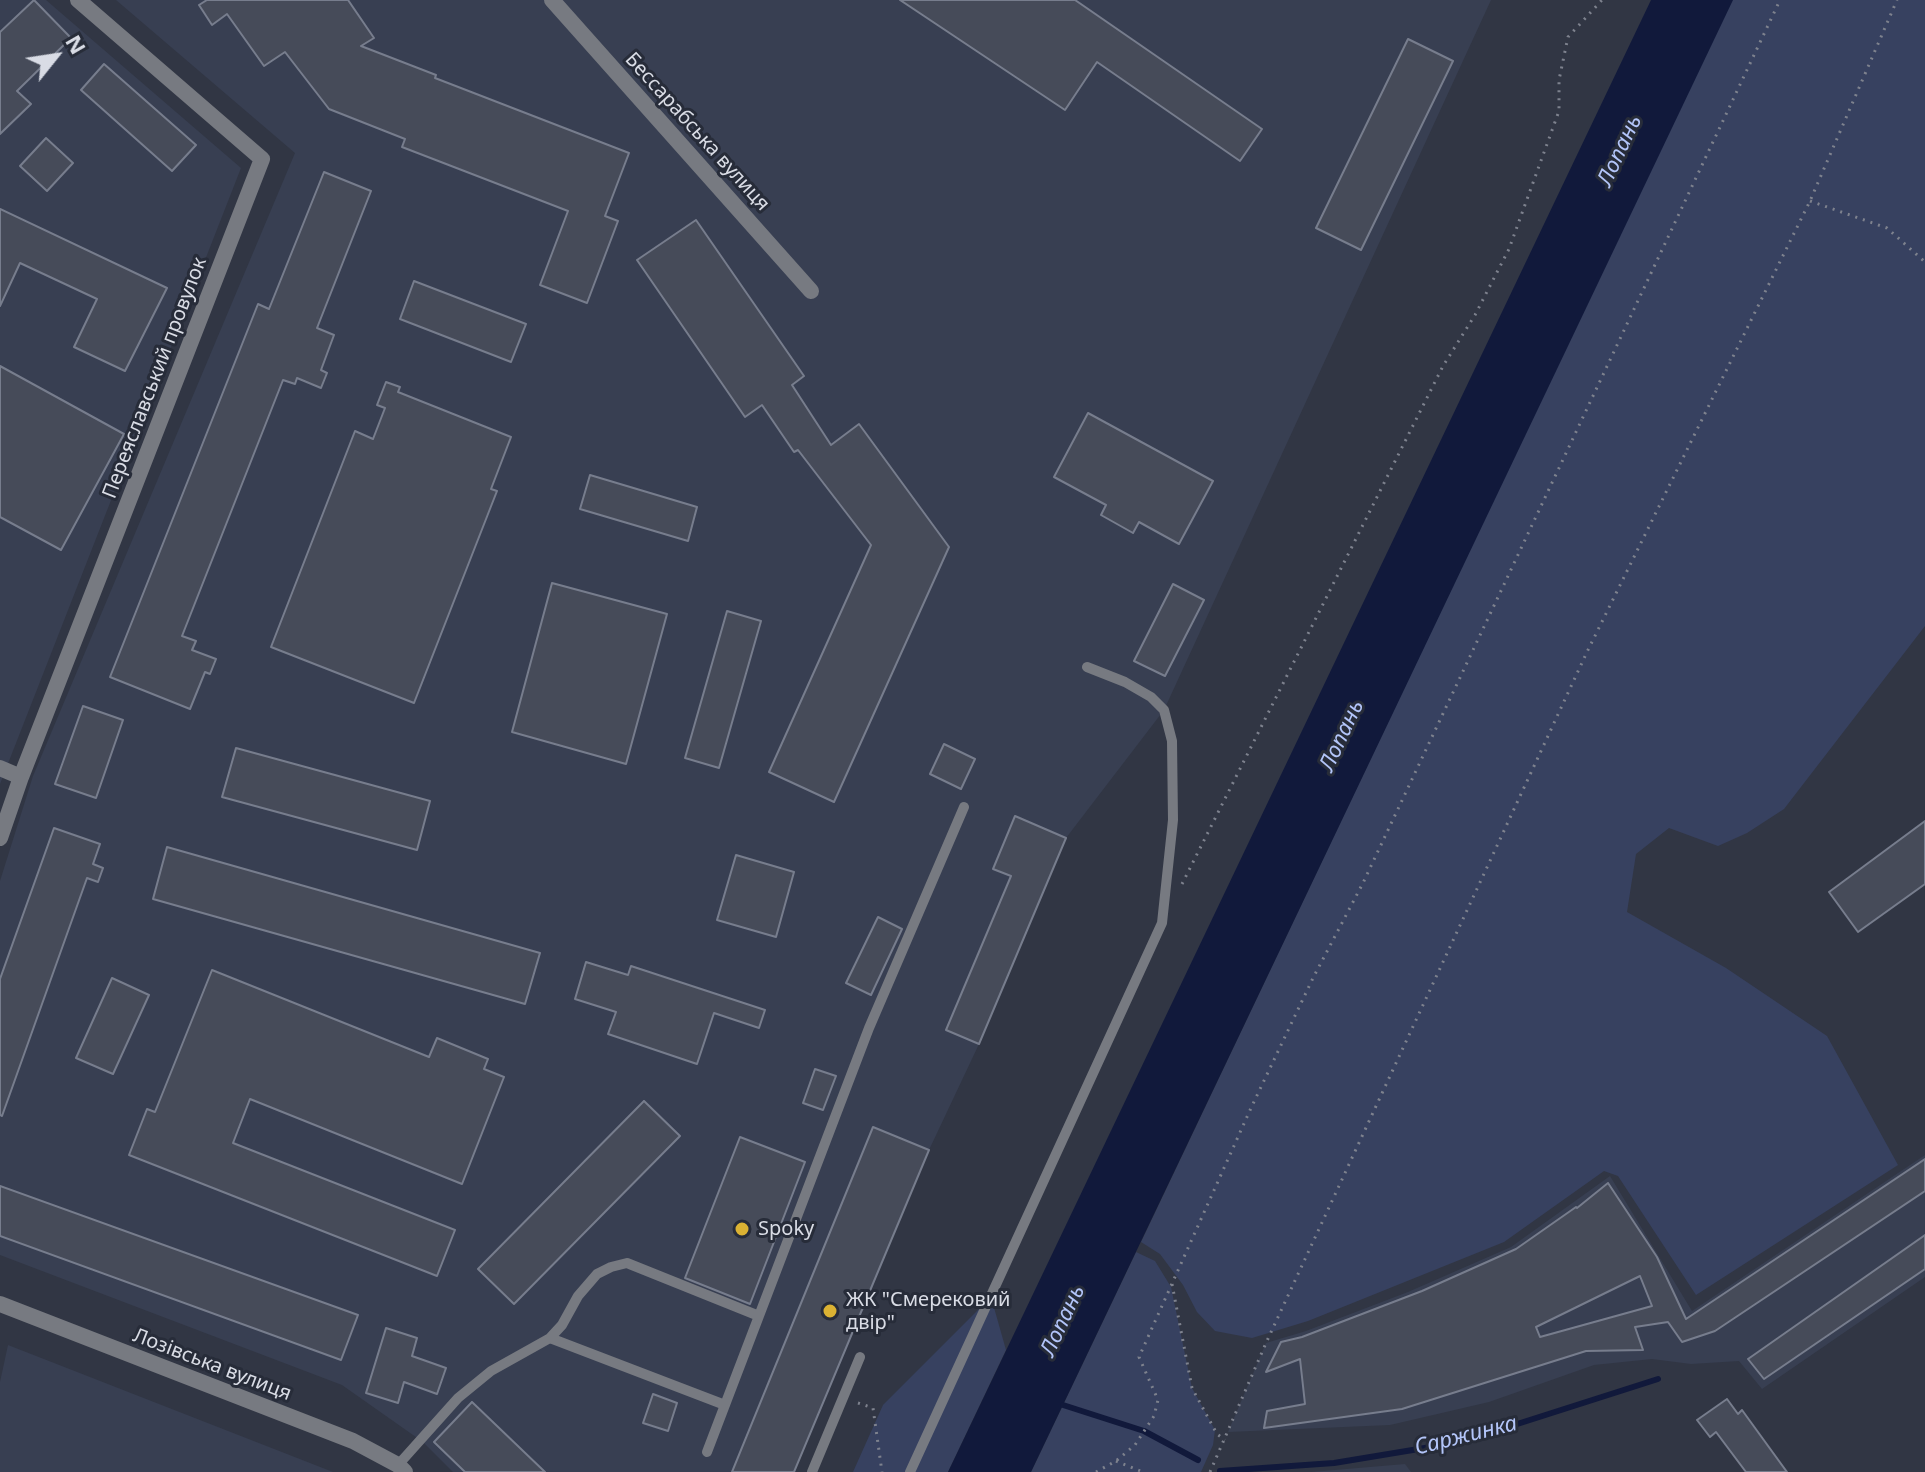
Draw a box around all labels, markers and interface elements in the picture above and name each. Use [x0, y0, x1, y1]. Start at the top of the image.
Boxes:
north arrow [16, 16, 96, 96]
text: N [59, 29, 94, 59]
street label: Бессарабська вулиця [620, 48, 774, 216]
water label: Лопань [1592, 111, 1648, 191]
street label: Переяславський провулок [98, 254, 212, 502]
water label: Лопань [1314, 696, 1370, 776]
place label: Spoky [758, 1217, 814, 1241]
marker: Spoky [733, 1220, 751, 1238]
water label: Лопань [1035, 1281, 1091, 1361]
place label: ЖК "Смерековий двір" [846, 1288, 1011, 1335]
marker: ЖК "Смерековий двір" [821, 1302, 839, 1320]
street label: Лозівська вулиця [129, 1324, 295, 1406]
water label: Саржинка [1412, 1411, 1520, 1461]

